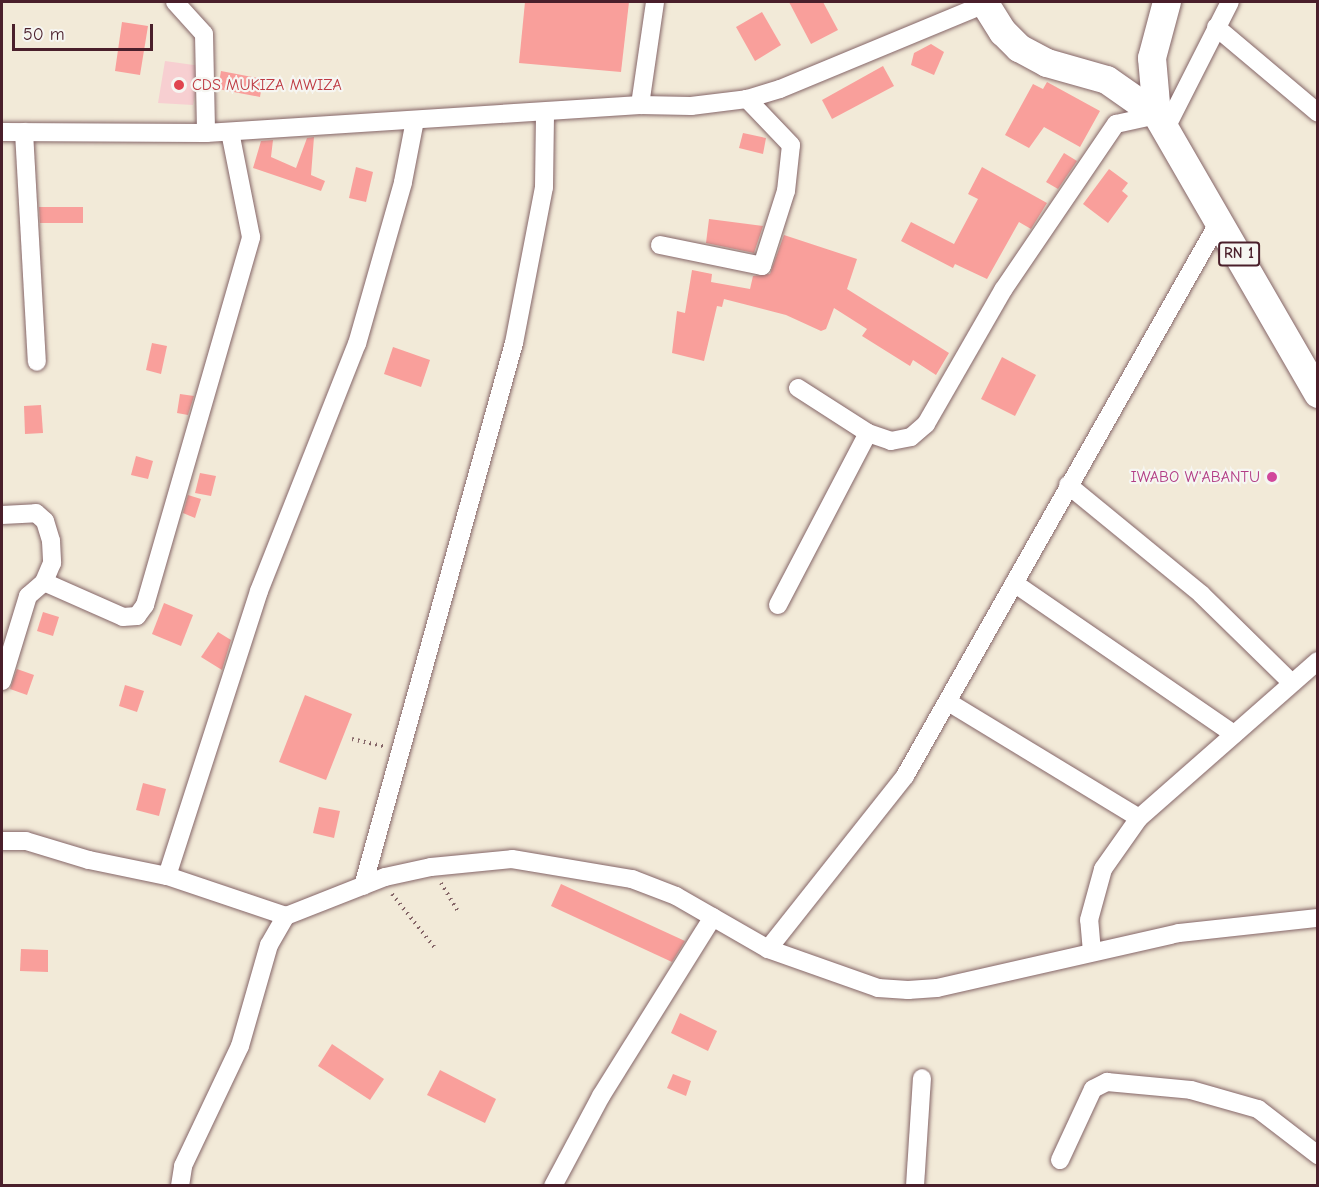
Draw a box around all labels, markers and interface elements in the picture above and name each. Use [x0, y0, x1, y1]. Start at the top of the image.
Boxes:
scale bar [15, 12, 156, 50]
text: 50 m [23, 24, 65, 45]
place label: CDS MUKIZA MWIZA [192, 75, 342, 95]
marker: CDS MUKIZA MWIZA [170, 76, 188, 94]
road number: RN 1 [1218, 242, 1260, 266]
place label: IWABO W'ABANTU [1130, 467, 1260, 487]
marker: IWABO W'ABANTU [1265, 470, 1279, 484]

